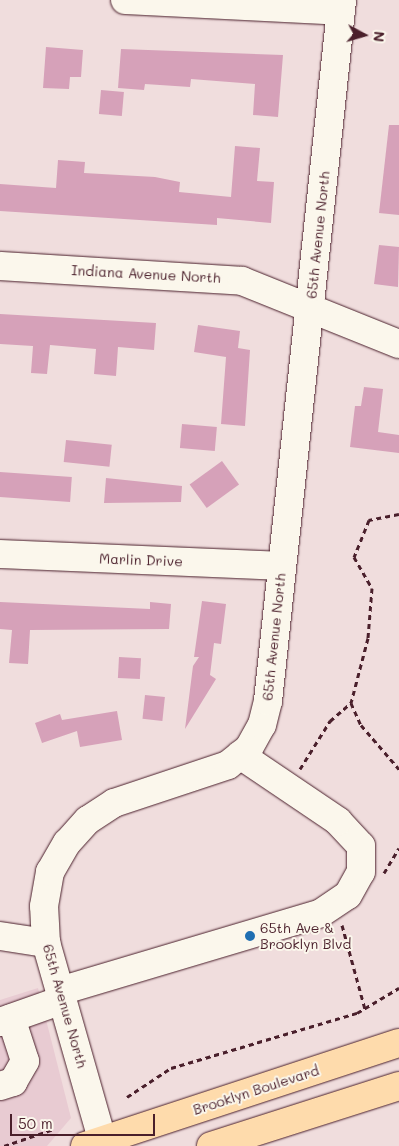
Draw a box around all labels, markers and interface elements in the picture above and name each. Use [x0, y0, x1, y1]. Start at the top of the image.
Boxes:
north arrow [339, 10, 389, 60]
text: N [369, 30, 389, 43]
street label: 65th Avenue North [303, 171, 333, 299]
street label: Indiana Avenue North [71, 262, 221, 286]
street label: Marlin Drive [99, 550, 183, 570]
street label: 65th Avenue North [259, 573, 289, 701]
place label: 65th Ave & Brooklyn Blvd [260, 920, 351, 952]
marker: 65th Ave & Brooklyn Blvd [244, 930, 256, 942]
street label: 65th Avenue North [39, 942, 91, 1070]
street label: Brooklyn Boulevard [191, 1062, 321, 1118]
scale bar [12, 1104, 158, 1136]
text: 50 m [18, 1113, 53, 1133]

